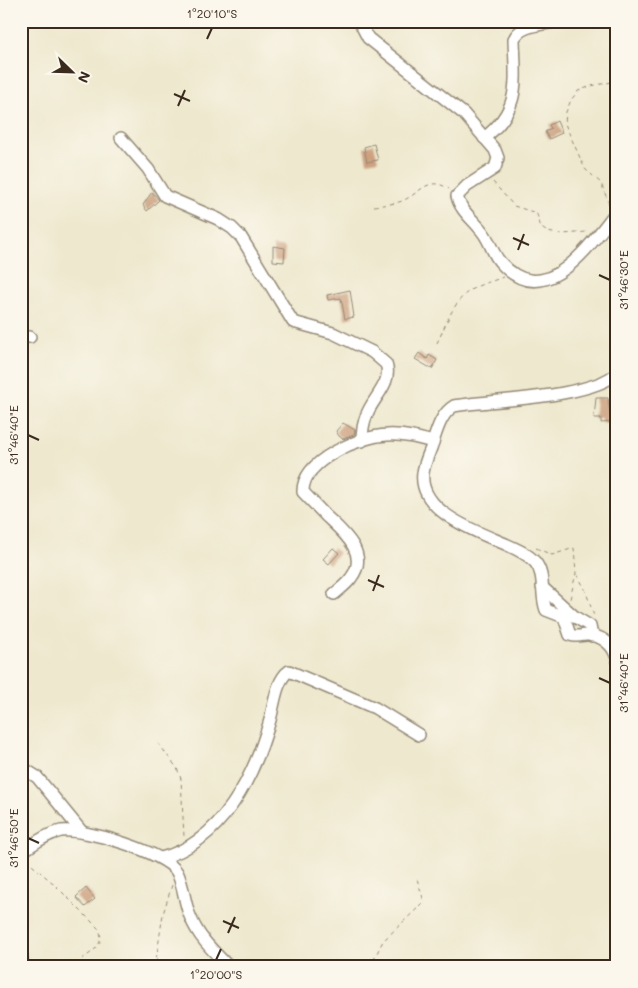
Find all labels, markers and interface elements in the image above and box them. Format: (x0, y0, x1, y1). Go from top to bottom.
text: 1°20'10"S (187, 5, 237, 21)
north arrow (48, 48, 98, 98)
text: N (74, 69, 95, 86)
text: 31°46'30"E (615, 250, 631, 310)
text: 31°46'40"E (5, 405, 21, 465)
text: 31°46'40"E (615, 653, 631, 713)
text: 31°46'50"E (5, 808, 21, 868)
text: 1°20'00"S (190, 966, 243, 982)

